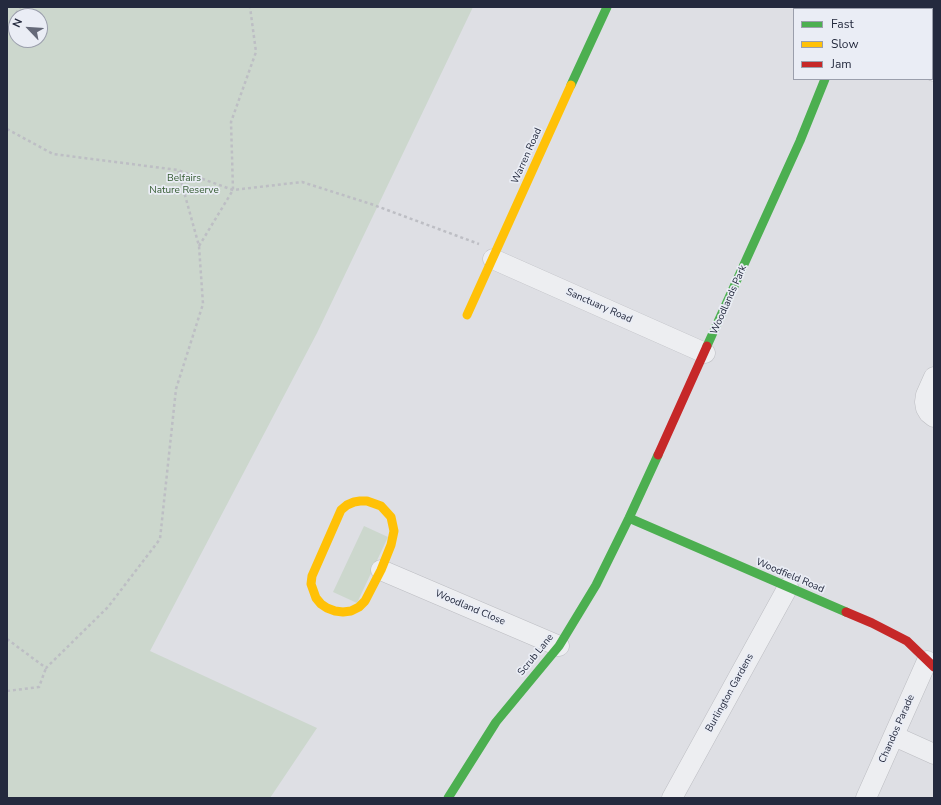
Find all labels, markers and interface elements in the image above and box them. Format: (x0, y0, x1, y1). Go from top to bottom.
north arrow (8, 8, 48, 48)
legend (793, 8, 933, 80)
text: N (9, 16, 26, 30)
text: Fast (831, 16, 854, 32)
text: Slow (831, 36, 859, 52)
text: Jam (831, 56, 852, 72)
street label: Warren Road (509, 126, 545, 186)
park label: Belfairs Nature Reserve (149, 173, 219, 196)
street label: Woodlands Park (708, 264, 750, 336)
street label: Sanctuary Road (564, 286, 634, 326)
street label: Woodfield Road (754, 556, 826, 596)
street label: Woodland Close (433, 588, 507, 628)
street label: Scrub Lane (516, 632, 556, 678)
street label: Burlington Gardens (703, 652, 757, 734)
street label: Chandos Parade (877, 693, 917, 765)

